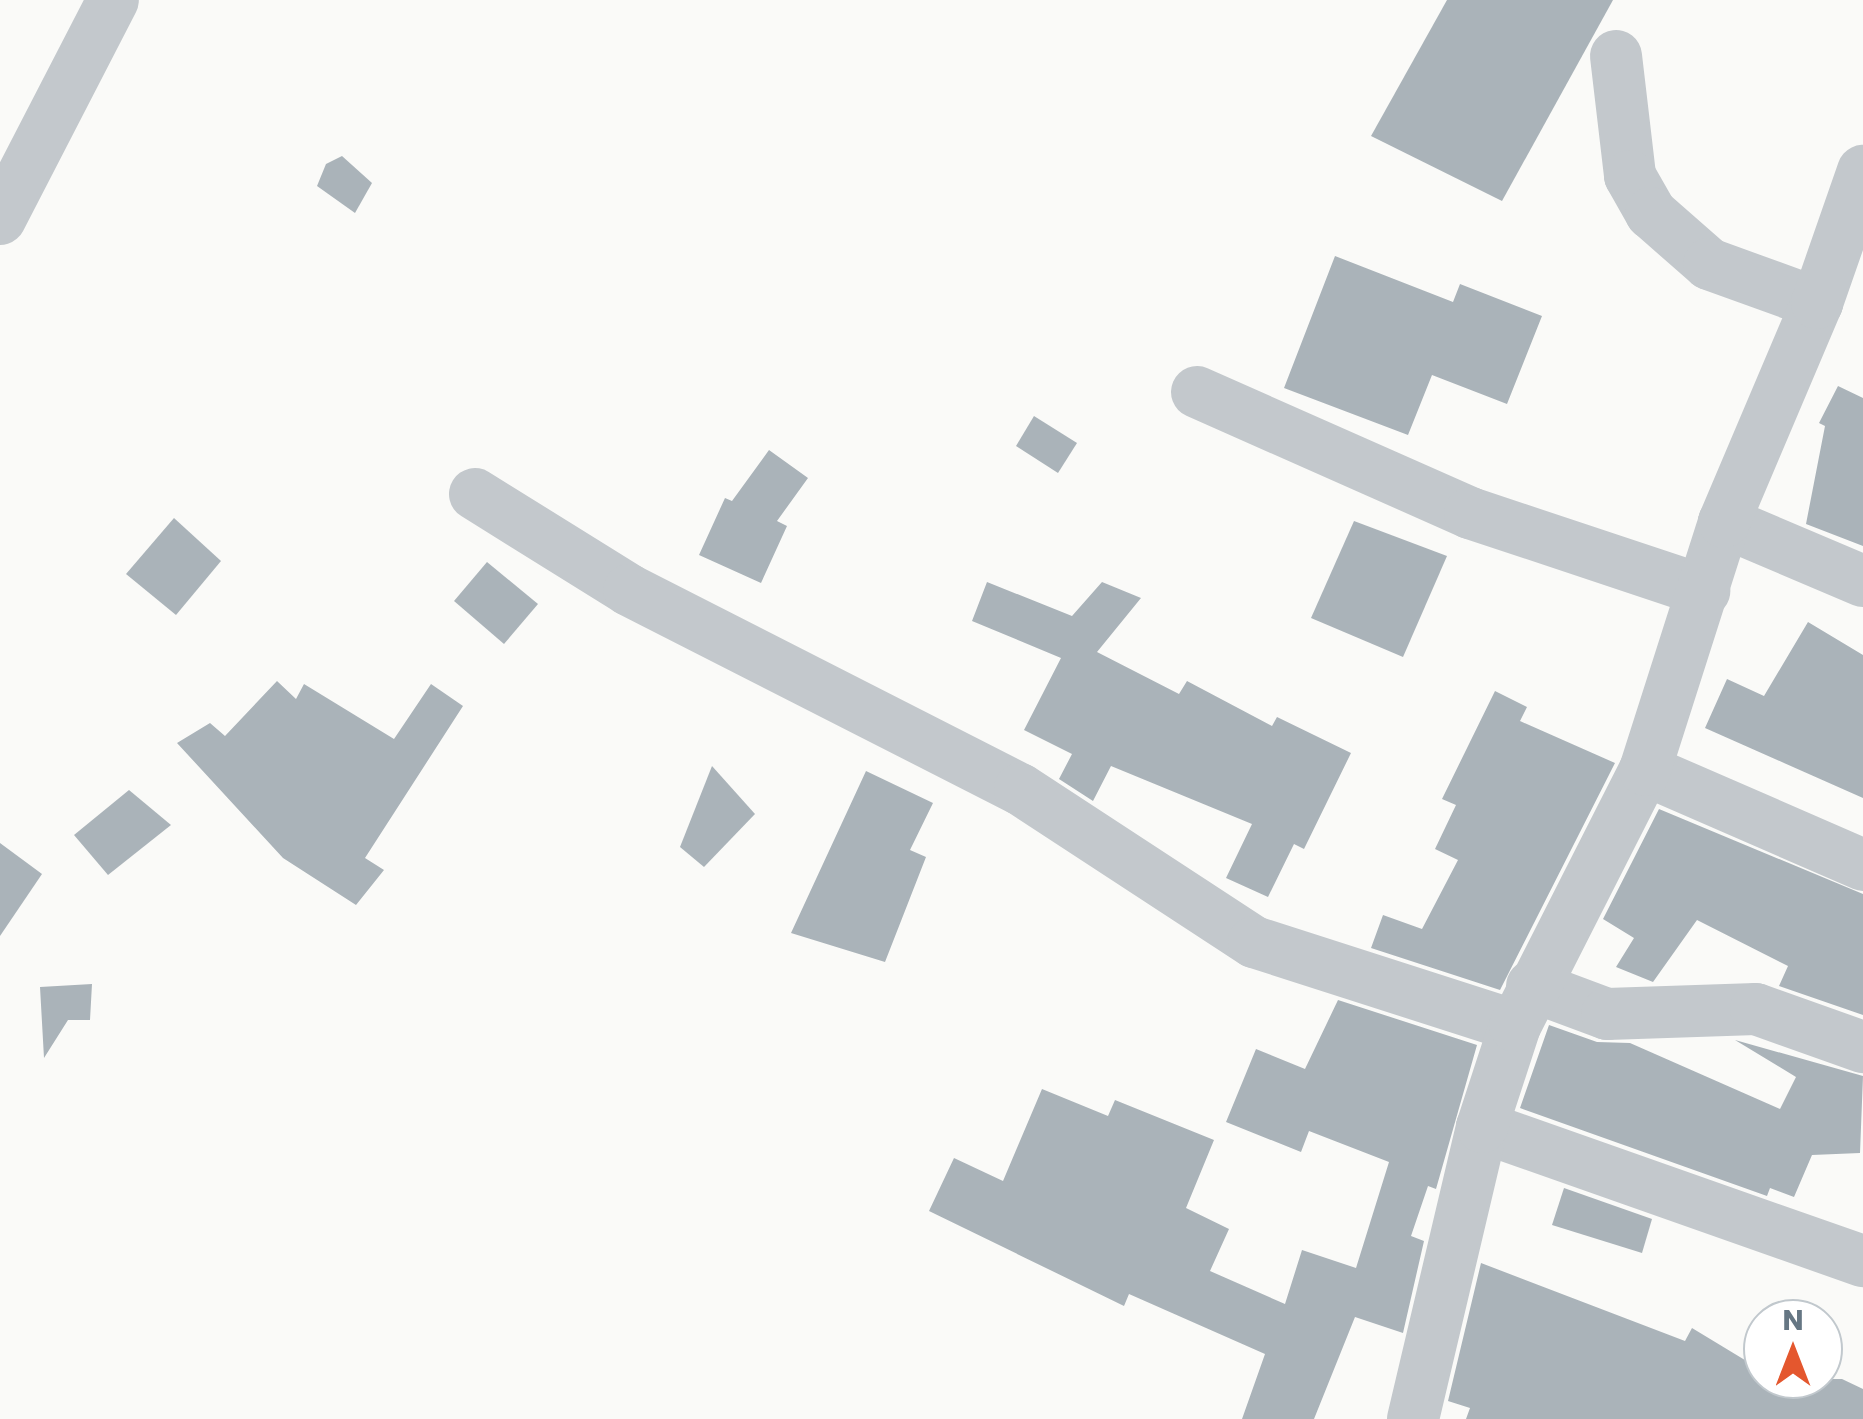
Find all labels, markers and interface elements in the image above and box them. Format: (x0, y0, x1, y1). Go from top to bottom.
north arrow (1743, 1299, 1843, 1399)
text: N (1782, 1301, 1804, 1340)

